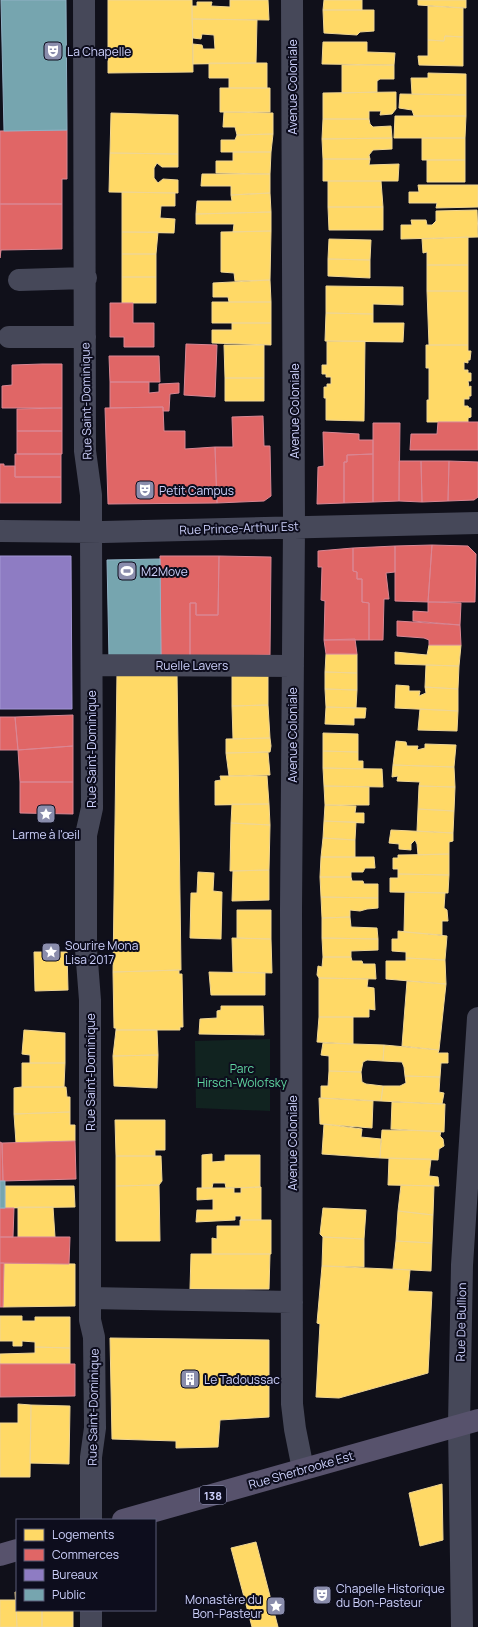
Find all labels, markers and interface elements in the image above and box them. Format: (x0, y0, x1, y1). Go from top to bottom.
street label: Avenue Coloniale (284, 39, 301, 135)
theatre icon: La Chapelle (42, 40, 64, 62)
place label: La Chapelle (67, 43, 131, 60)
street label: Rue Saint-Dominique (76, 342, 96, 460)
street label: Avenue Coloniale (286, 363, 303, 459)
theatre icon: Petit Campus (134, 479, 156, 501)
place label: Petit Campus (159, 482, 234, 499)
street label: Rue Prince-Arthur Est (179, 517, 299, 539)
sports icon: M2Move (116, 560, 138, 582)
place label: M2Move (141, 563, 188, 580)
street label: Ruelle Lavers (156, 657, 228, 674)
street label: Avenue Coloniale (284, 687, 301, 783)
street label: Rue Saint-Dominique (83, 690, 100, 808)
place icon: Larme à l'œil (35, 803, 57, 825)
place label: Larme à l'œil (12, 826, 80, 843)
place label: Sourire Mona Lisa 2017 (65, 937, 138, 968)
place icon: Sourire Mona Lisa 2017 (40, 941, 62, 963)
street label: Rue Saint-Dominique (82, 1013, 99, 1131)
park label: Parc Hirsch-Wolofsky (197, 1060, 288, 1091)
street label: Avenue Coloniale (284, 1095, 301, 1191)
street label: Rue De Bullion (452, 1283, 470, 1361)
street label: Rue Saint-Dominique (83, 1348, 103, 1466)
building icon: Le Tadoussac (179, 1368, 201, 1390)
place label: Le Tadoussac (204, 1371, 280, 1388)
street label: Rue Sherbrooke Est (246, 1447, 356, 1493)
road number: 138 (200, 1486, 226, 1504)
legend (16, 1519, 156, 1611)
text: Logements (52, 1526, 114, 1543)
text: Commerces (52, 1546, 119, 1563)
text: Bureaux (52, 1566, 98, 1583)
place label: Chapelle Historique du Bon-Pasteur (336, 1580, 445, 1611)
theatre icon: Chapelle Historique du Bon-Pasteur (311, 1584, 333, 1606)
text: Public (52, 1586, 86, 1603)
place label: Monastère du Bon-Pasteur (185, 1591, 263, 1622)
place icon: Monastère du Bon-Pasteur (265, 1595, 287, 1617)

